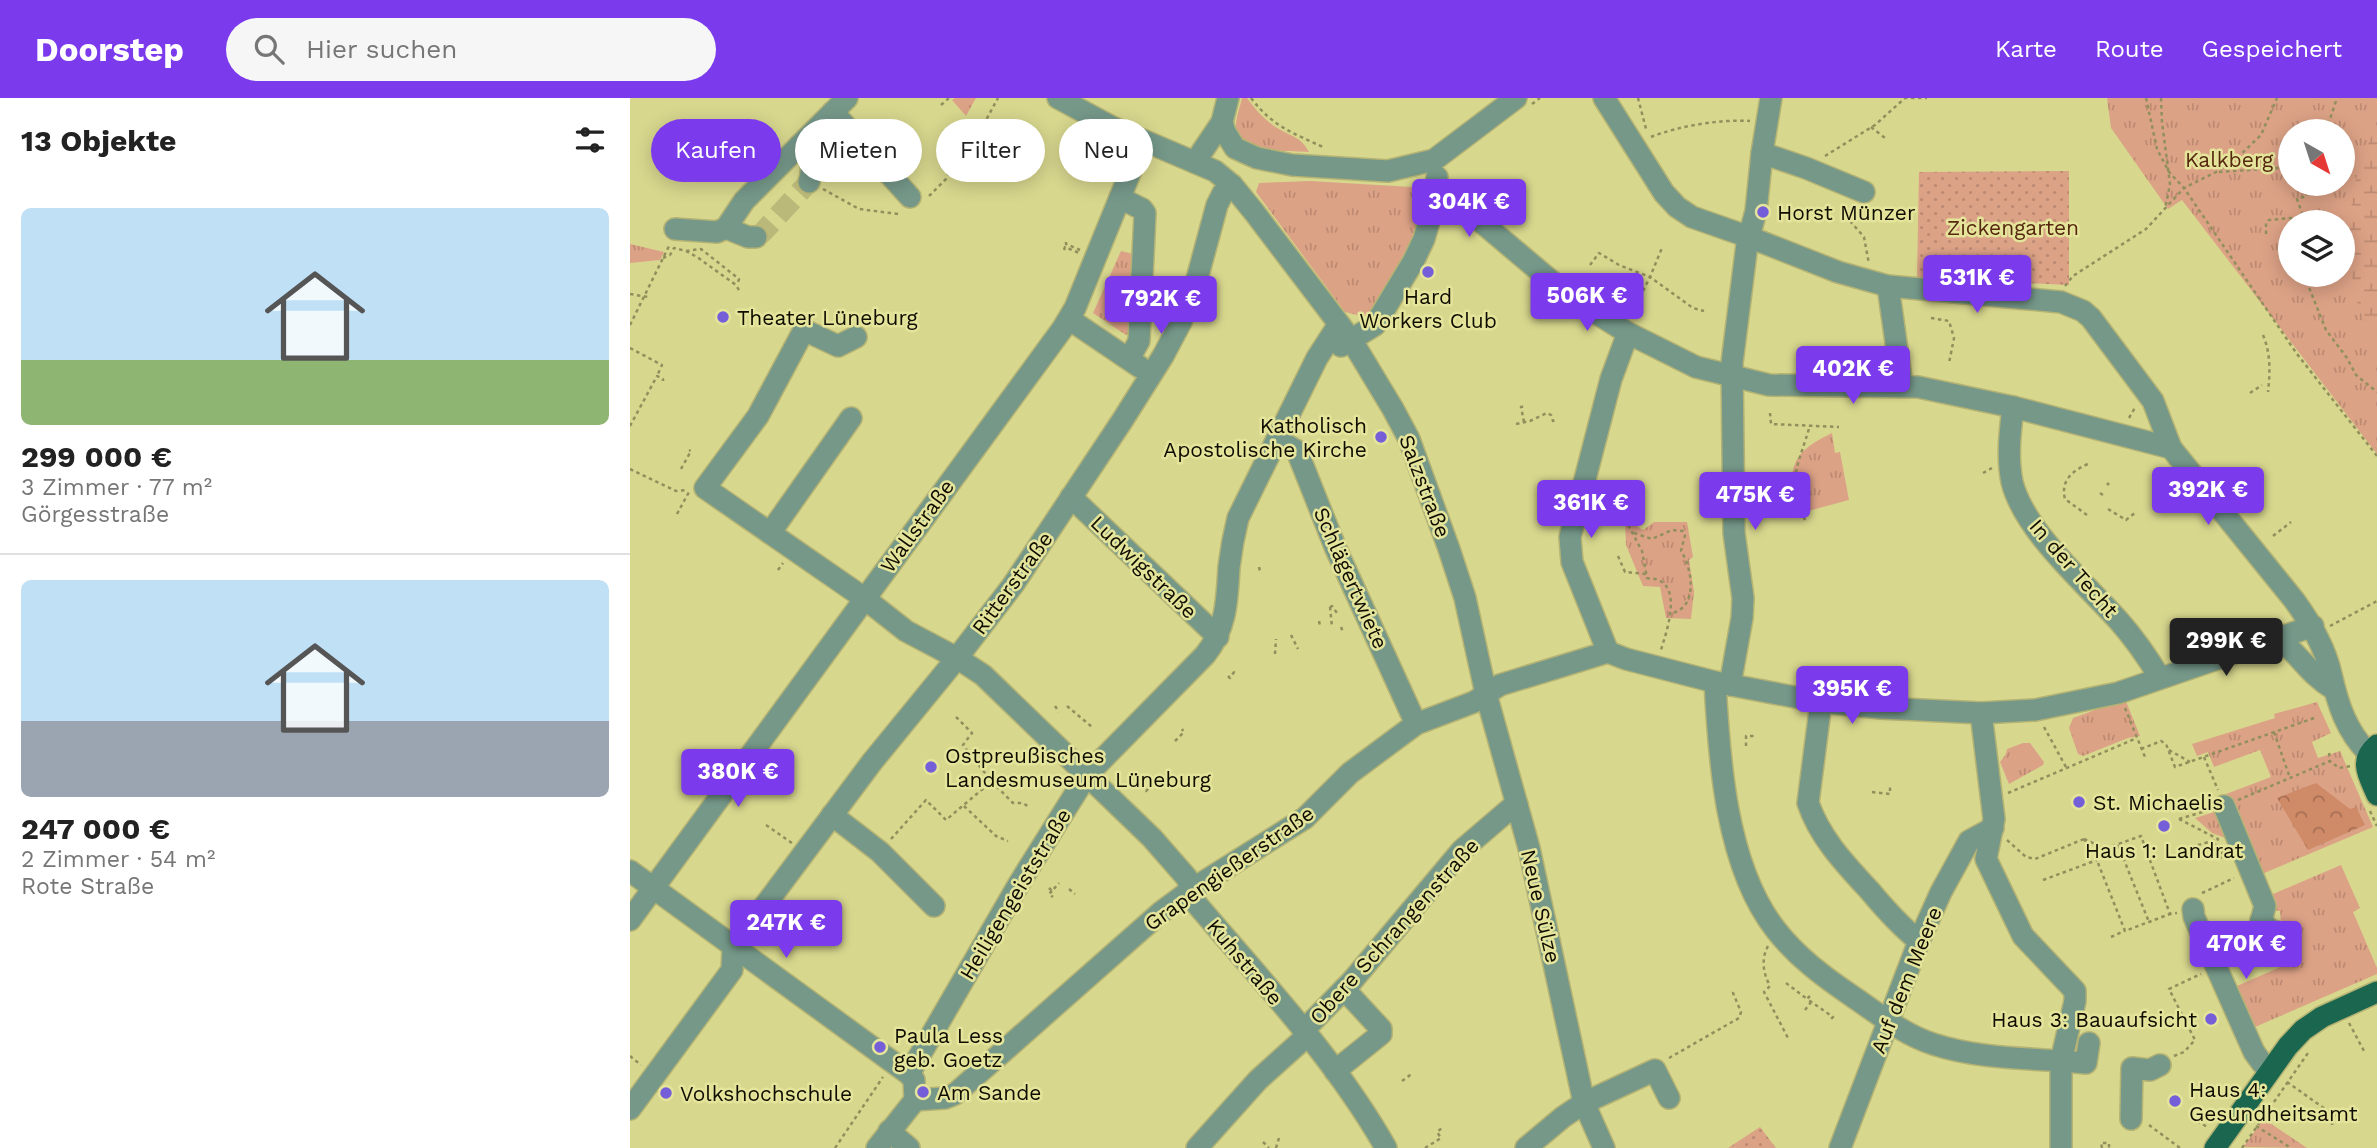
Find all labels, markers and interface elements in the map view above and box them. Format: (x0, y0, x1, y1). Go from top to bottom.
search box (226, 18, 716, 81)
text: Doorstep (35, 30, 184, 69)
icon: search (250, 30, 288, 68)
text: Hier suchen (306, 34, 457, 64)
text: Karte (1995, 35, 2057, 63)
text: Route (2095, 35, 2164, 63)
text: Gespeichert (2202, 35, 2342, 63)
chip: Kaufen (651, 119, 781, 182)
chip: Mieten (795, 119, 922, 182)
chip: Filter (936, 119, 1045, 182)
chip: Neu (1059, 119, 1153, 182)
north arrow (2278, 119, 2356, 196)
map controls (2278, 119, 2355, 287)
icon: filters (571, 121, 609, 159)
text: 13 Objekte (21, 123, 176, 158)
park label: Kalkberg (2185, 147, 2274, 172)
pin: 304K € (1412, 180, 1526, 239)
text: 304K € (1428, 188, 1510, 215)
place label: Horst Münzer (1777, 200, 1916, 225)
marker: Horst Münzer (1755, 204, 1771, 220)
button: layers (2278, 210, 2355, 287)
park label: Zickengarten (1947, 215, 2079, 240)
icon: home (252, 253, 378, 379)
pin: 531K € (1920, 256, 2034, 315)
marker: Hard Workers Club (1420, 264, 1436, 280)
text: 531K € (1939, 264, 2015, 291)
pin: 506K € (1530, 274, 1644, 333)
pin: 792K € (1104, 276, 1218, 336)
text: 506K € (1547, 282, 1627, 309)
place label: Hard Workers Club (1359, 284, 1497, 333)
text: 792K € (1121, 285, 1201, 312)
place label: Theater Lüneburg (737, 305, 919, 330)
marker: Theater Lüneburg (715, 309, 731, 325)
pin: 402K € (1796, 346, 1910, 406)
text: 402K € (1812, 355, 1894, 382)
place label: Katholisch Apostolische Kirche (1163, 413, 1367, 462)
marker: Katholisch Apostolische Kirche (1373, 429, 1389, 445)
street label: Salzstraße (1394, 431, 1456, 541)
text: 299 000 € (21, 439, 172, 474)
pin: 392K € (2151, 468, 2265, 527)
pin: 475K € (1698, 472, 1812, 532)
text: 3 Zimmer · 77 m² (21, 474, 212, 501)
street label: Wallstraße (875, 474, 959, 578)
text: 392K € (2168, 476, 2248, 503)
pin: 361K € (1534, 480, 1648, 540)
text: 475K € (1715, 481, 1795, 508)
text: 361K € (1553, 489, 1629, 516)
text: Görgesstraße (21, 501, 169, 528)
street label: Schlägertwiete (1309, 503, 1393, 653)
street label: Ludwigstraße (1086, 510, 1202, 624)
street label: In der Techt (2025, 514, 2124, 622)
street label: Ritterstraße (966, 527, 1058, 639)
pin: 299K € (2169, 618, 2283, 678)
icon: home (252, 625, 378, 751)
text: 299K € (2186, 627, 2266, 654)
pin: 395K € (1795, 666, 1909, 726)
text: 395K € (1812, 675, 1892, 702)
place label: Ostpreußisches Landesmuseum Lüneburg (945, 743, 1212, 792)
pin: 380K € (681, 750, 795, 809)
text: 380K € (697, 758, 779, 785)
marker: Ostpreußisches Landesmuseum Lüneburg (923, 759, 939, 775)
place label: St. Michaelis (2093, 790, 2223, 815)
marker: St. Michaelis (2071, 794, 2087, 810)
street label: Grapengießerstraße (1140, 800, 1318, 936)
street label: Heiligengeiststraße (954, 804, 1076, 984)
text: 247 000 € (21, 811, 170, 846)
marker: Haus 1: Landrat (2156, 818, 2172, 834)
street label: Obere Schrangenstraße (1304, 833, 1484, 1029)
place label: Haus 1: Landrat (2085, 838, 2244, 863)
text: 2 Zimmer · 54 m² (21, 846, 215, 873)
street label: Neue Sülze (1516, 847, 1566, 965)
text: Rote Straße (21, 873, 154, 900)
pin: 247K € (729, 900, 843, 960)
street label: Auf dem Meere (1865, 903, 1947, 1057)
text: 247K € (746, 909, 826, 936)
street label: Kuhstraße (1202, 914, 1288, 1010)
pin: 470K € (2189, 922, 2303, 981)
text: 470K € (2206, 930, 2286, 957)
place label: Haus 3: Bauaufsicht (1991, 1007, 2197, 1032)
marker: Haus 3: Bauaufsicht (2203, 1011, 2219, 1027)
place label: Paula Less geb. Goetz (894, 1023, 1003, 1072)
marker: Paula Less geb. Goetz (872, 1039, 888, 1055)
place label: Haus 4: Gesundheitsamt (2189, 1077, 2358, 1126)
place label: Am Sande (937, 1080, 1041, 1105)
place label: Volkshochschule (680, 1081, 852, 1106)
marker: Am Sande (915, 1084, 931, 1100)
marker: Volkshochschule (658, 1085, 674, 1101)
marker: Haus 4: Gesundheitsamt (2167, 1093, 2183, 1109)

